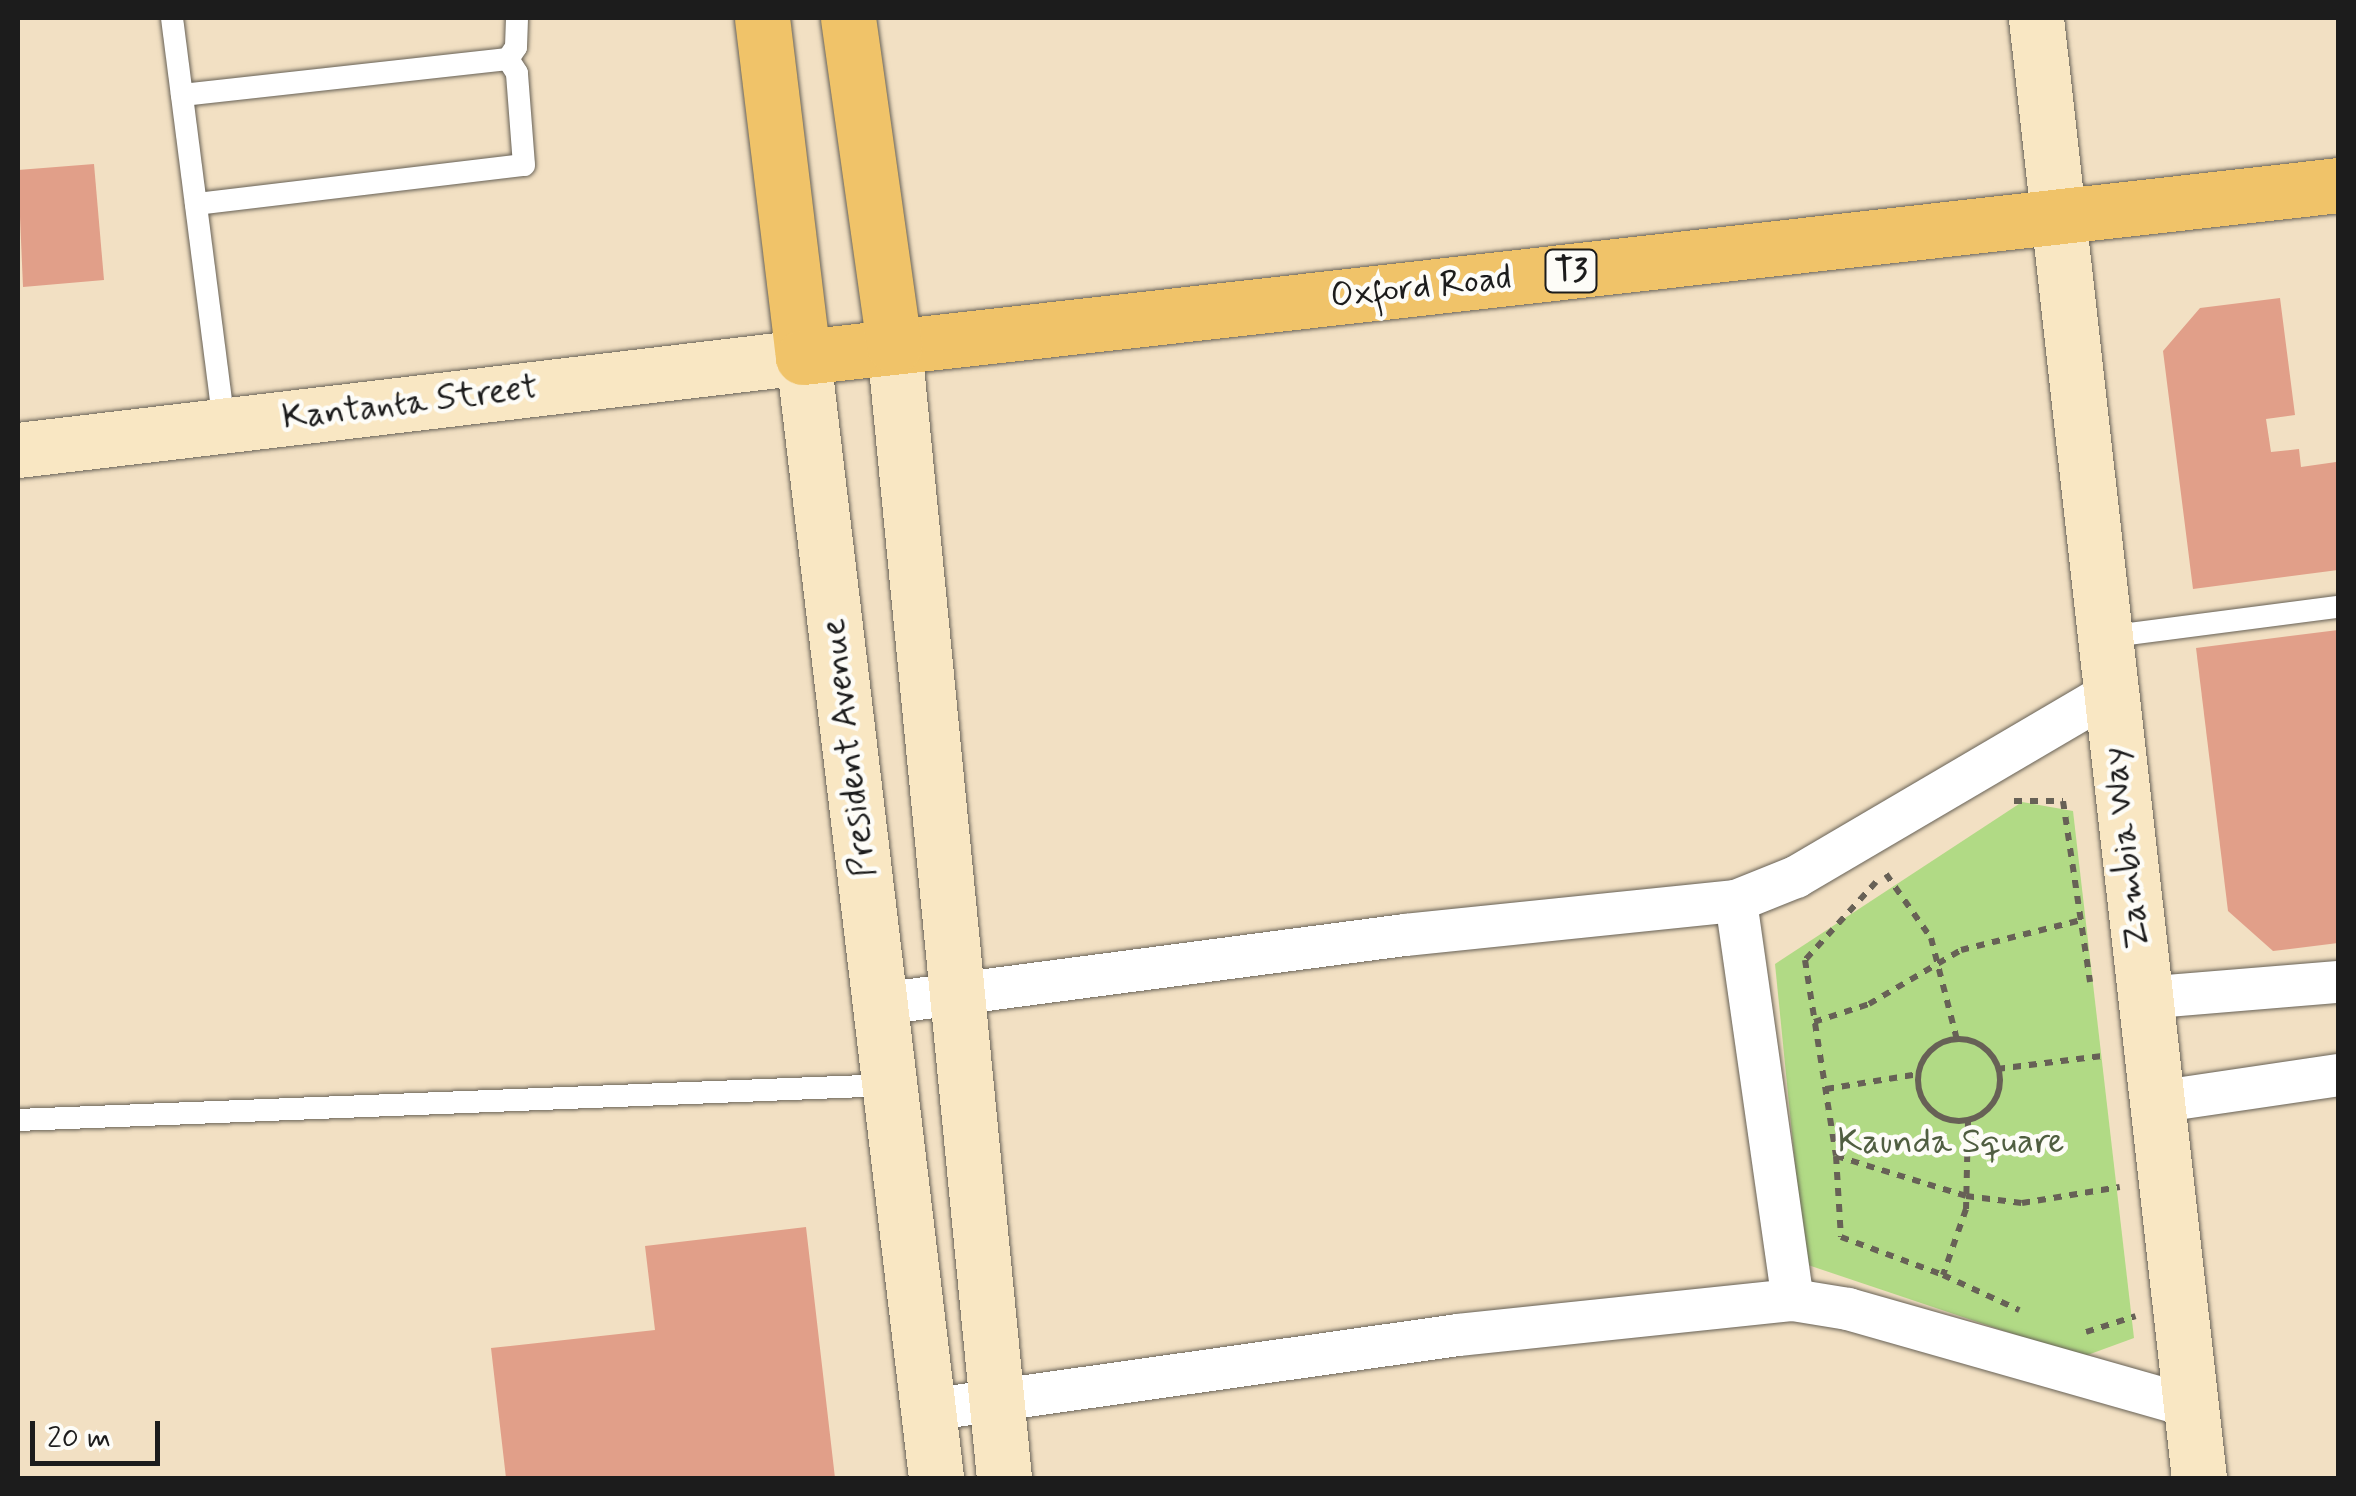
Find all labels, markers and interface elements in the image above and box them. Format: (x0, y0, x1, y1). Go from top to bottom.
road number: T3 (1544, 244, 1598, 298)
street label: Oxford Road (1329, 257, 1513, 317)
street label: Kantanta Street (281, 367, 539, 439)
street label: President Avenue (812, 616, 886, 880)
street label: Zambia Way (2093, 745, 2159, 951)
park label: Kaunda Square (1838, 1121, 2064, 1163)
scale bar (35, 1401, 165, 1463)
text: 20 m (47, 1419, 111, 1458)

